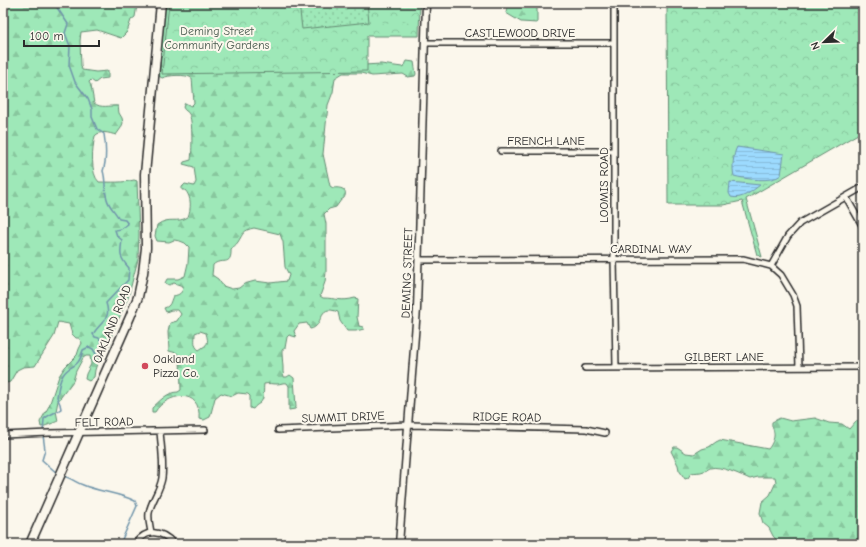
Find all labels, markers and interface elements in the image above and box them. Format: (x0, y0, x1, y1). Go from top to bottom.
scale bar (24, 22, 99, 48)
north arrow (804, 22, 844, 62)
park label: Deming Street Community Gardens (164, 24, 270, 52)
street label: CASTLEWOOD DRIVE (465, 26, 575, 40)
text: 100 m (30, 29, 63, 43)
text: N (808, 40, 823, 52)
street label: FRENCH LANE (507, 134, 585, 148)
street label: LOOMIS ROAD (597, 147, 611, 223)
street label: DEMING STREET (398, 227, 416, 319)
street label: CARDINAL WAY (610, 242, 693, 256)
street label: OAKLAND ROAD (90, 283, 134, 365)
street label: GILBERT LANE (684, 350, 764, 364)
place label: Oakland Pizza Co. (153, 352, 198, 380)
marker: Oakland Pizza Co. (140, 361, 150, 371)
street label: SUMMIT DRIVE (301, 409, 385, 425)
street label: RIDGE ROAD (473, 409, 541, 425)
street label: FELT ROAD (75, 414, 133, 430)

